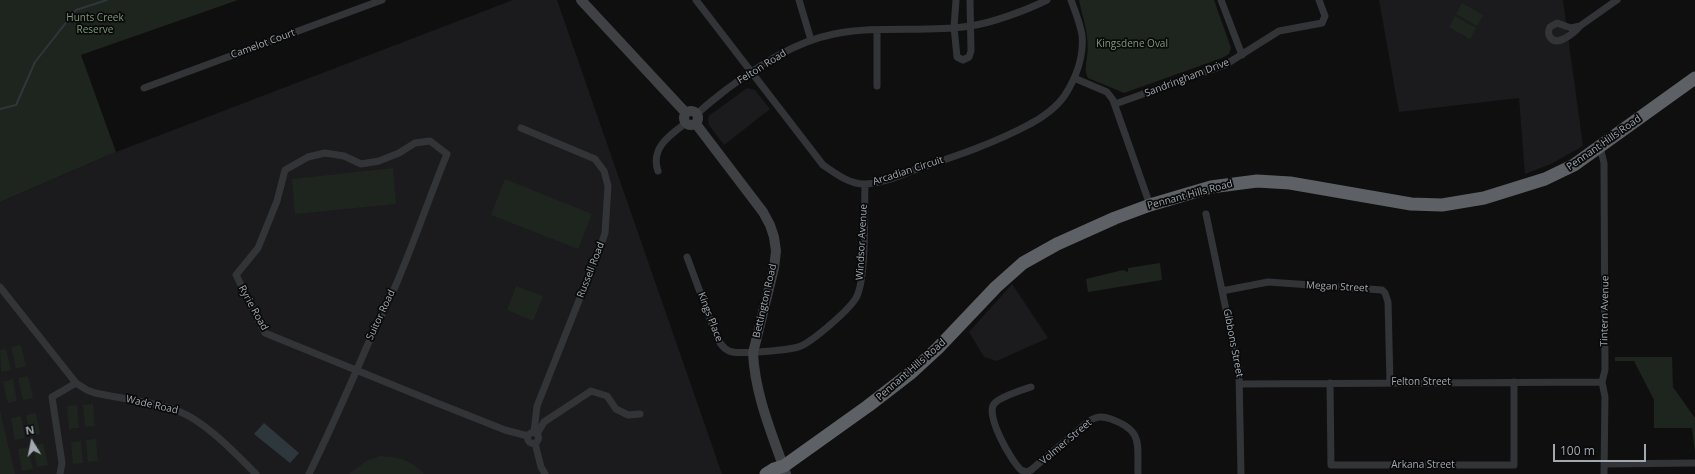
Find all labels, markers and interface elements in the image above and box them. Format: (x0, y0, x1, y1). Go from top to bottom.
park label: Hunts Creek Reserve (66, 12, 124, 36)
street label: Camelot Court (229, 27, 297, 61)
park label: Kingsdene Oval (1096, 38, 1168, 50)
street label: Felton Road (735, 47, 789, 87)
street label: Sandringham Drive (1143, 56, 1231, 100)
street label: Pennant Hills Road (1565, 113, 1643, 173)
street label: Arcadian Circuit (871, 154, 945, 188)
street label: Pennant Hills Road (1146, 178, 1234, 212)
street label: Windsor Avenue (854, 204, 870, 280)
street label: Russell Road (575, 240, 607, 300)
street label: Bettington Road (751, 263, 779, 339)
street label: Tintern Avenue (1598, 275, 1612, 347)
street label: Megan Street (1306, 279, 1368, 295)
street label: Ryrie Road (236, 283, 270, 333)
street label: Suitor Road (364, 288, 398, 342)
street label: Kings Place (695, 291, 725, 343)
street label: Gibbons Street (1220, 308, 1246, 378)
street label: Pennant Hills Road (874, 337, 948, 403)
street label: Felton Street (1391, 376, 1451, 388)
street label: Wade Road (125, 393, 179, 417)
street label: Volmer Street (1038, 417, 1094, 467)
north arrow (12, 422, 52, 462)
text: N (24, 422, 36, 438)
scale bar (1555, 436, 1648, 462)
text: 100 m (1560, 442, 1595, 459)
street label: Arkana Street (1391, 459, 1455, 471)

